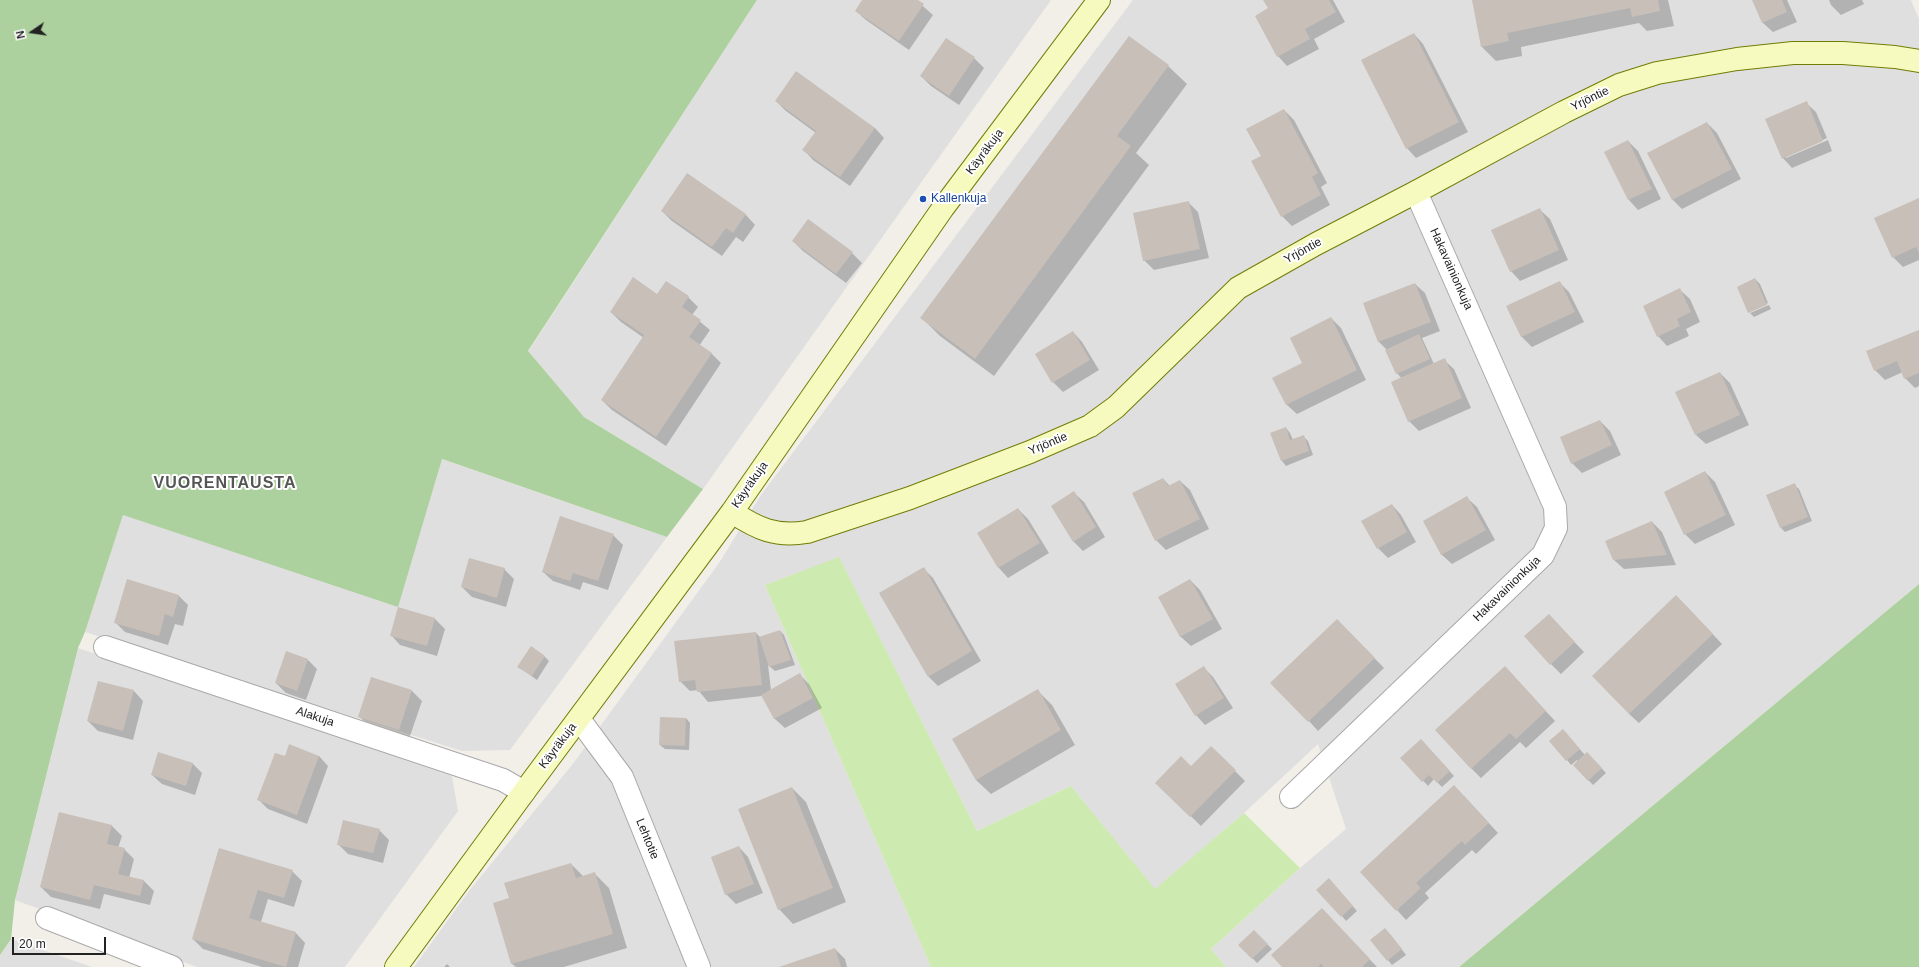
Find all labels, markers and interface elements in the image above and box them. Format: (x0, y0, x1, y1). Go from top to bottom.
north arrow (12, 12, 52, 52)
text: N (14, 29, 27, 40)
street label: Yrjöntie (1569, 84, 1611, 114)
street label: Käyräkuja (963, 126, 1007, 178)
place label: Kallenkuja (931, 192, 986, 206)
marker: Kallenkuja (918, 194, 928, 204)
street label: Hakavainionkuja (1427, 226, 1475, 312)
street label: Yrjöntie (1282, 235, 1324, 267)
street label: Yrjöntie (1026, 429, 1070, 459)
street label: Käyräkuja (729, 459, 771, 511)
district label: VUORENTAUSTA (154, 474, 296, 494)
street label: Hakavainionkuja (1470, 553, 1544, 625)
street label: Alakuja (294, 704, 336, 730)
street label: Käyräkuja (536, 720, 580, 772)
street label: Lehtotie (632, 817, 662, 861)
scale bar (14, 929, 108, 955)
text: 20 m (19, 937, 46, 951)

